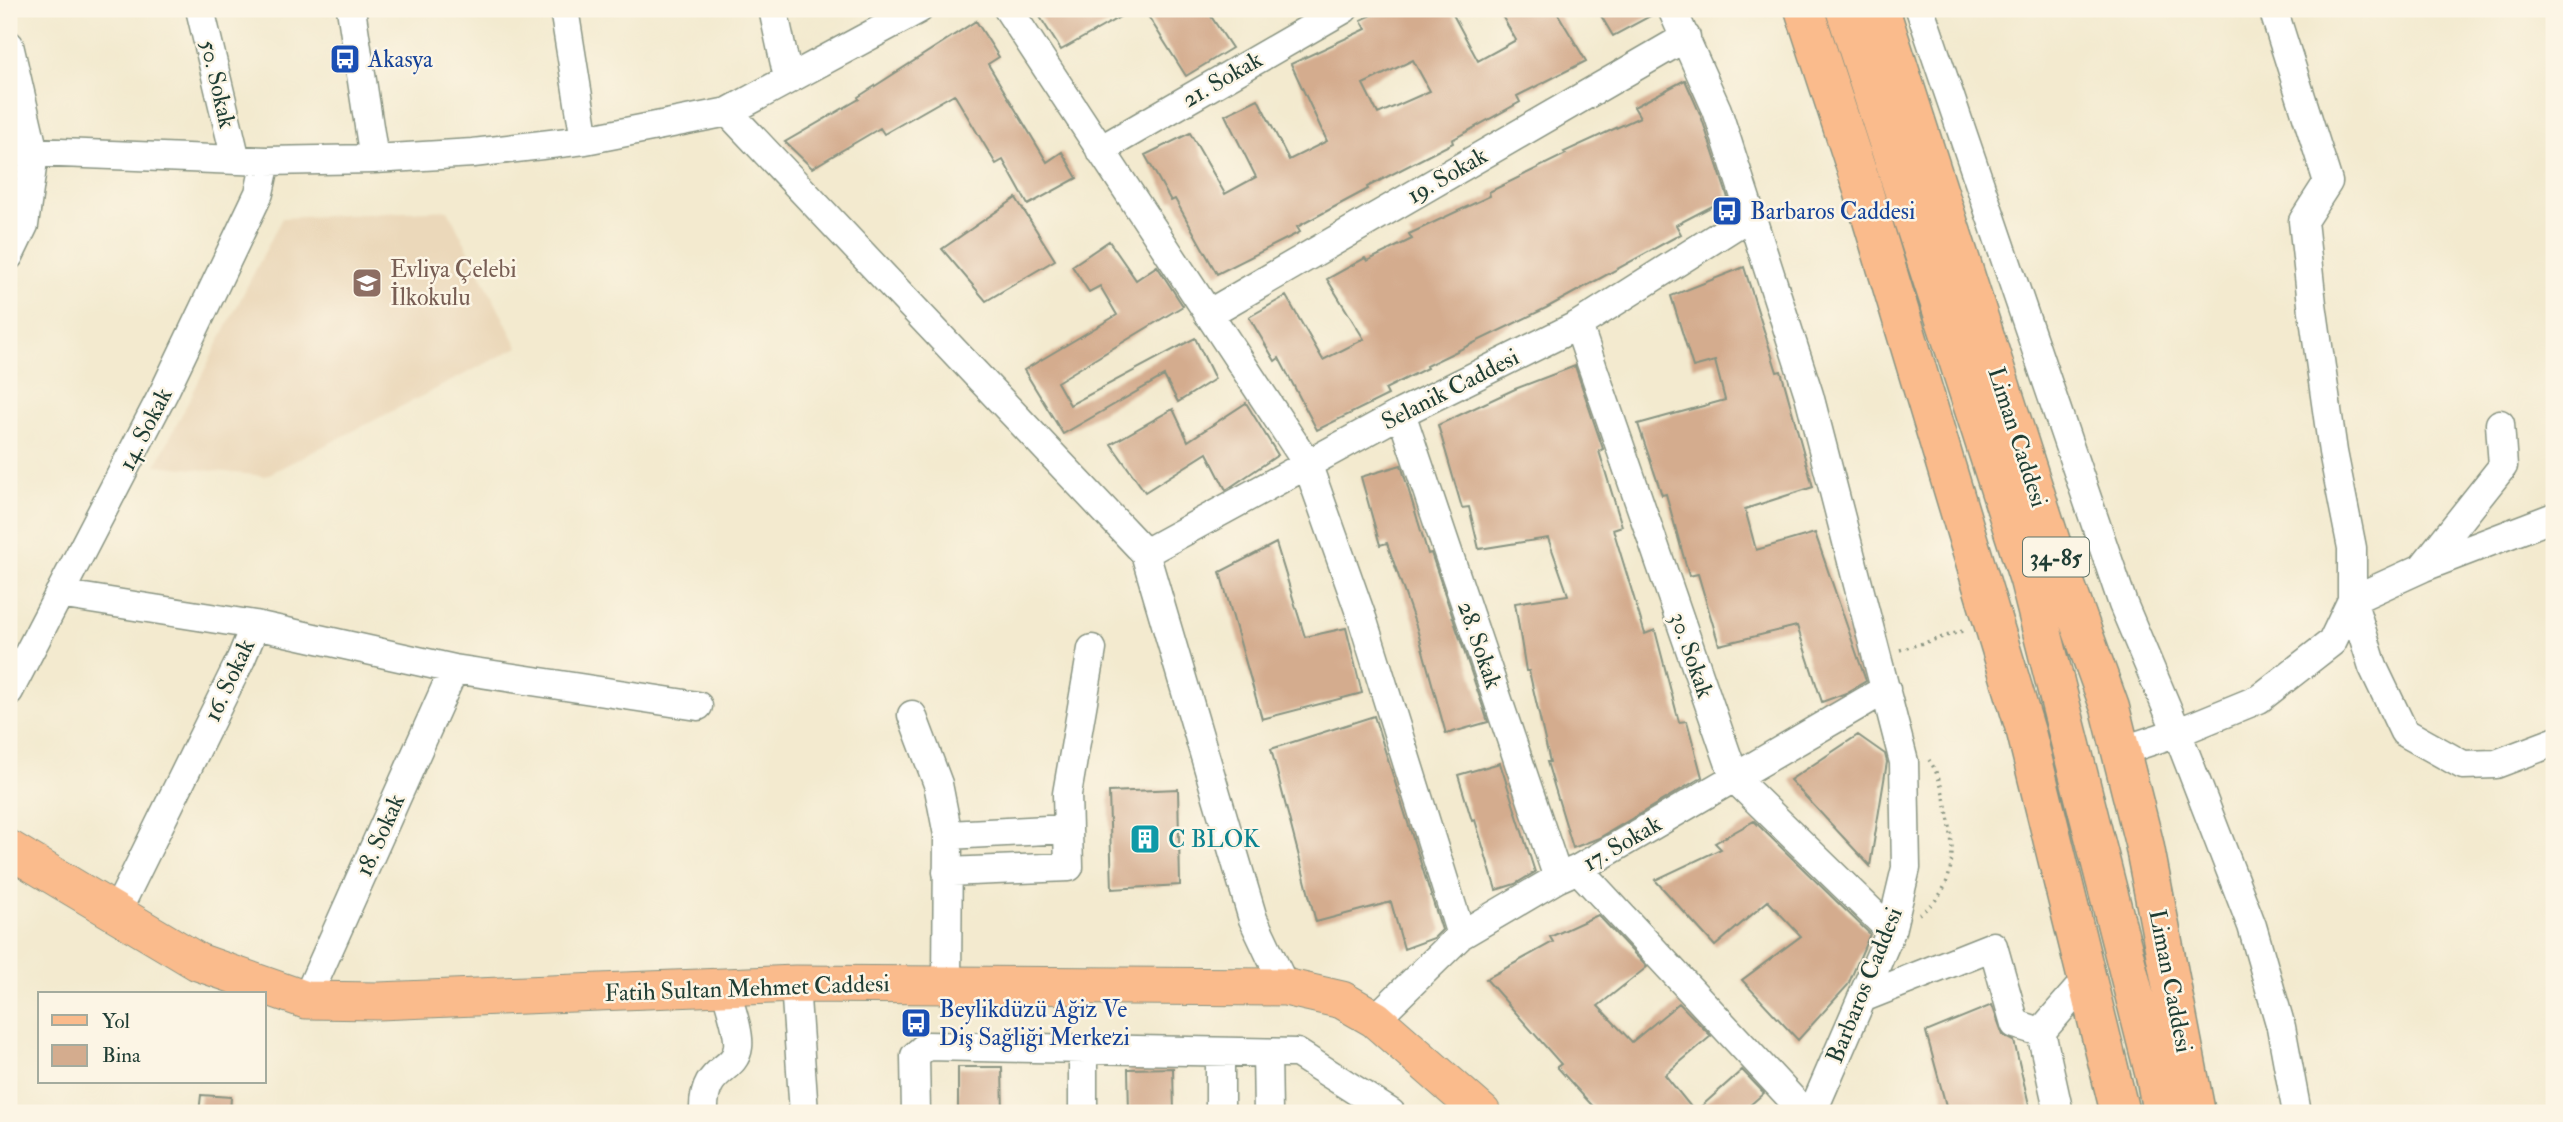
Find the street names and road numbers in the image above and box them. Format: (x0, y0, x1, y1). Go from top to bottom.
street label: 50. Sokak (192, 37, 243, 132)
street label: 21. Sokak (1176, 44, 1268, 115)
street label: 19. Sokak (1401, 140, 1494, 211)
street label: Selanik Caddesi (1376, 342, 1524, 437)
street label: Liman Caddesi (1980, 363, 2055, 511)
street label: 14. Sokak (111, 382, 180, 476)
road number: 34-85 (2023, 538, 2089, 576)
street label: 28. Sokak (1450, 597, 1509, 694)
street label: 30. Sokak (1662, 608, 1721, 703)
street label: 16. Sokak (197, 633, 262, 727)
street label: 18. Sokak (349, 789, 413, 881)
street label: 17. Sokak (1577, 808, 1668, 878)
street label: Barbaros Caddesi (1819, 903, 1910, 1068)
street label: Liman Caddesi (2141, 907, 2200, 1055)
street label: Fatih Sultan Mehmet Caddesi (604, 968, 890, 1009)

